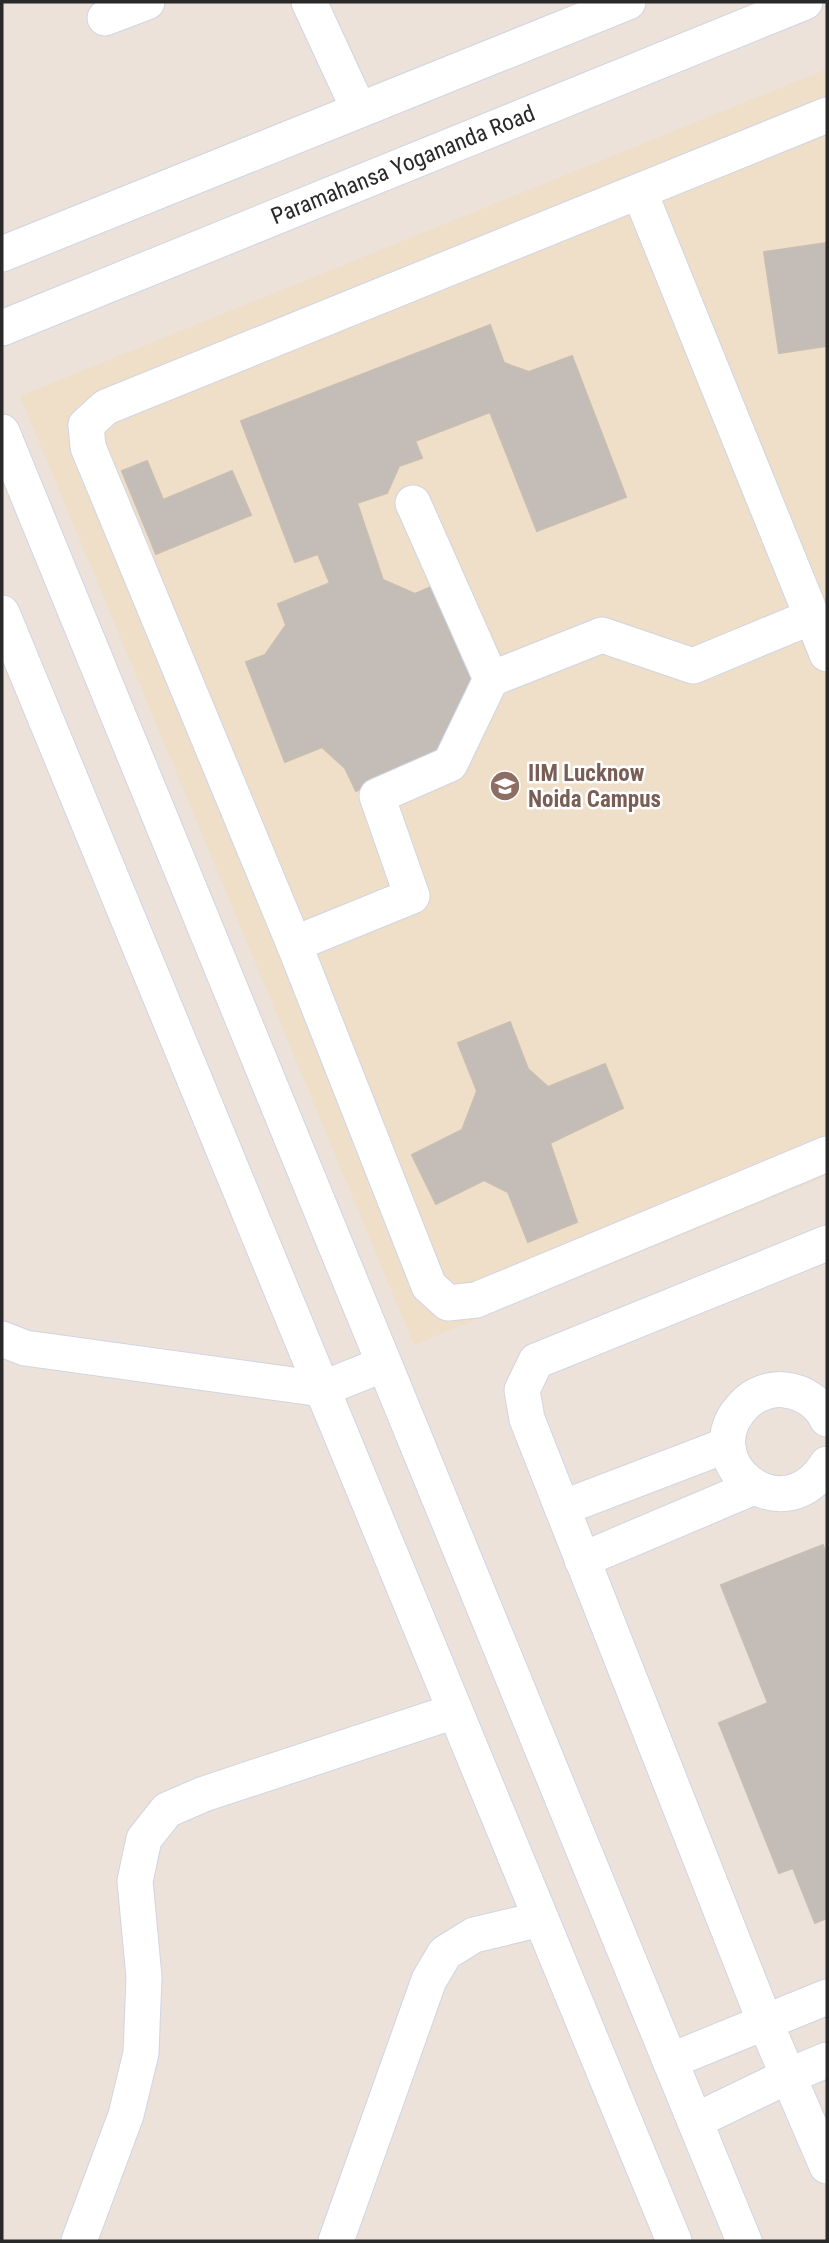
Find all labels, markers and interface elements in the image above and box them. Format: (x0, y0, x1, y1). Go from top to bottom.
street label: Paramahansa Yogananda Road (267, 100, 539, 230)
place label: IIM Lucknow Noida Campus (528, 760, 661, 813)
school or university icon: IIM Lucknow Noida Campus (488, 769, 522, 803)

